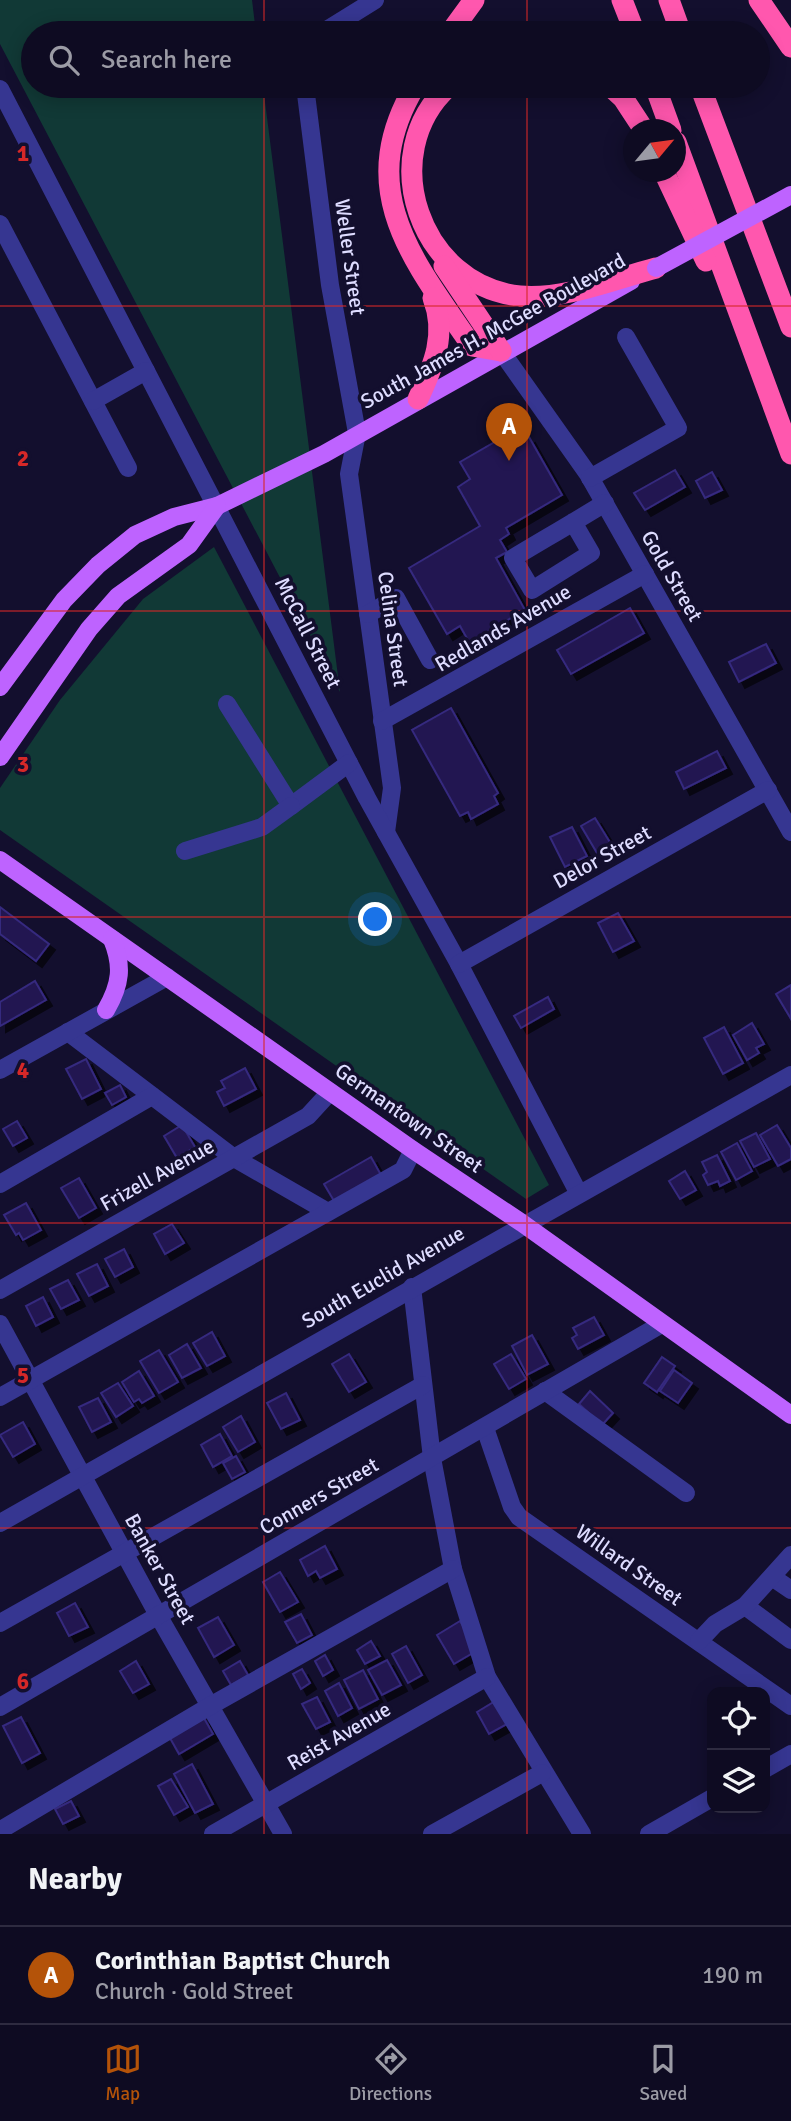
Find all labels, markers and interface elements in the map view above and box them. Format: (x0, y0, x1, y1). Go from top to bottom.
search box (21, 21, 770, 98)
icon: search (45, 41, 83, 79)
text: Search here (101, 44, 232, 76)
north arrow (623, 119, 686, 182)
text: 1 (17, 139, 29, 168)
street label: Weller Street (329, 197, 371, 317)
street label: South James H. McGee Boulevard (356, 247, 630, 415)
pin: A (486, 403, 532, 461)
text: 2 (17, 444, 29, 473)
street label: Gold Street (636, 526, 708, 626)
street label: Celina Street (372, 570, 414, 688)
street label: McCall Street (269, 573, 347, 693)
street label: Redlands Avenue (430, 579, 576, 677)
text: 3 (17, 750, 29, 779)
street label: Delor Street (548, 819, 656, 895)
your location (358, 902, 392, 936)
text: 4 (17, 1056, 29, 1085)
street label: Germantown Street (330, 1057, 488, 1179)
street label: Frizell Avenue (95, 1133, 219, 1217)
street label: South Euclid Avenue (297, 1220, 469, 1334)
text: 5 (17, 1361, 29, 1390)
street label: Conners Street (255, 1451, 383, 1541)
street label: Banker Street (119, 1509, 201, 1629)
street label: Willard Street (571, 1519, 687, 1611)
text: 6 (17, 1667, 29, 1696)
map controls (707, 1687, 770, 1813)
button: locate (707, 1687, 770, 1750)
street label: Reist Avenue (283, 1696, 395, 1776)
button: layers (707, 1750, 770, 1813)
text: Nearby (28, 1861, 122, 1898)
text: Corinthian Baptist Church (95, 1945, 390, 1977)
text: A (44, 1961, 58, 1990)
text: 190 m (702, 1961, 763, 1990)
text: Church · Gold Street (95, 1977, 293, 2006)
tab: Map (104, 2040, 142, 2106)
tab: Directions (349, 2040, 432, 2106)
tab: Saved (639, 2040, 687, 2106)

